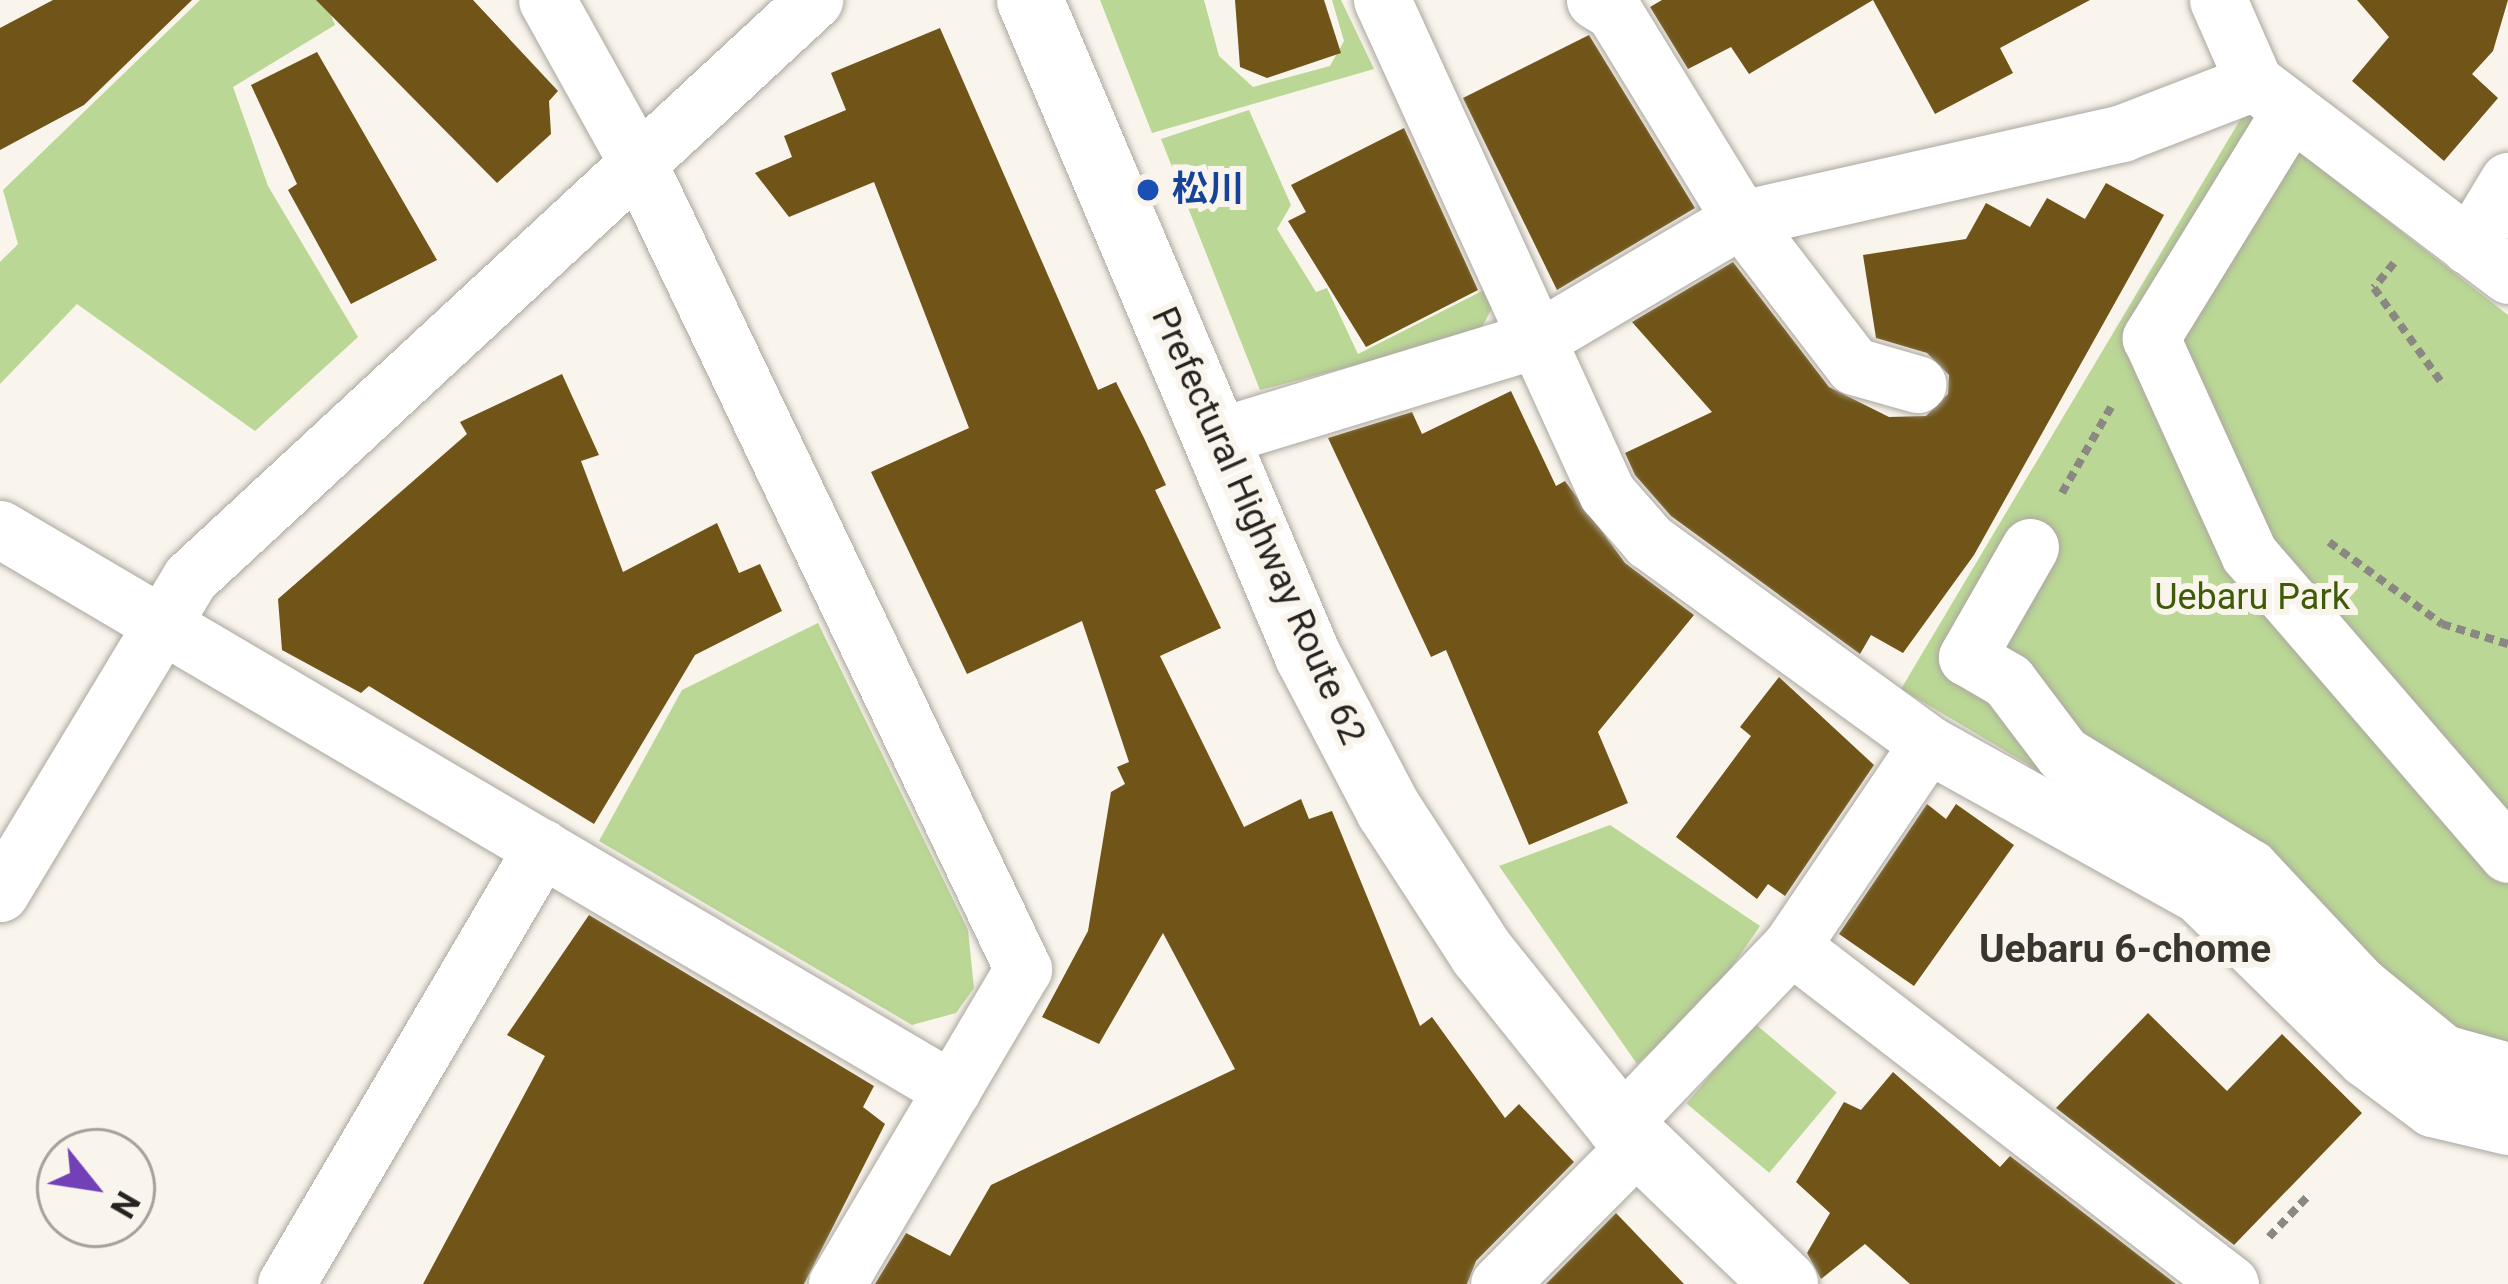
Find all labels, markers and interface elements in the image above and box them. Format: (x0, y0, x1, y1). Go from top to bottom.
place label: 松川 (1172, 168, 1244, 212)
marker: 松川 (1135, 177, 1161, 203)
street label: Prefectural Highway Route 62 (1142, 301, 1374, 751)
park label: Uebaru Park (2154, 576, 2350, 620)
district label: Uebaru 6-chome (1979, 926, 2271, 972)
north arrow (36, 1128, 156, 1248)
text: N (102, 1185, 148, 1225)

